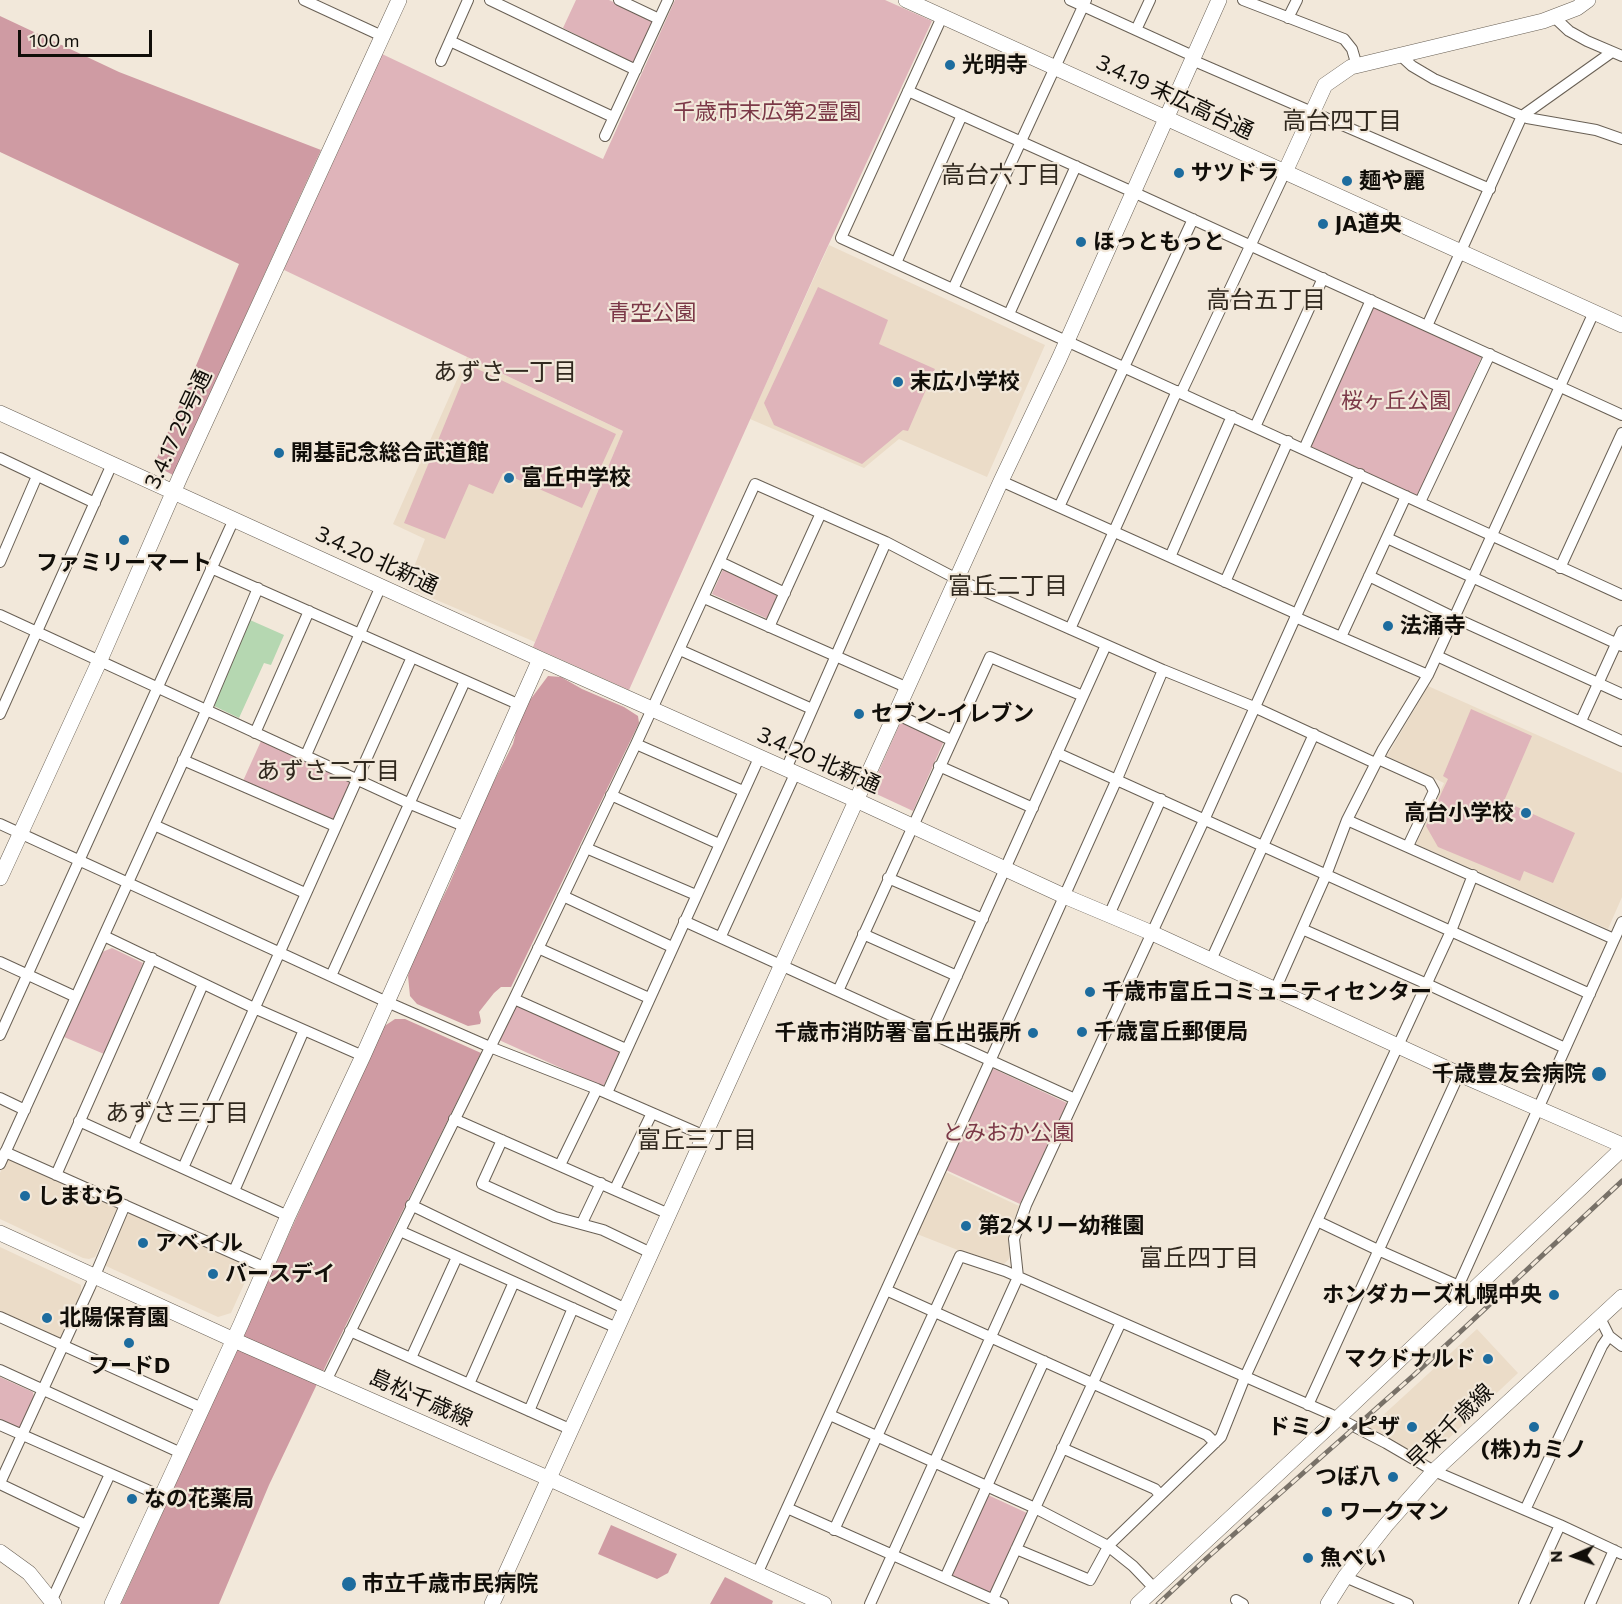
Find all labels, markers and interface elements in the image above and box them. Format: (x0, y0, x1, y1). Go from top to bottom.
scale bar (21, 18, 154, 56)
text: 100 m (29, 29, 79, 51)
street label: 3.4.19 末広高台通 (1092, 49, 1258, 145)
place label: 光明寺 (962, 52, 1028, 78)
marker: 光明寺 (943, 58, 957, 72)
park label: 千歳市末広第2霊園 (673, 99, 861, 125)
district label: 高台四丁目 (1282, 107, 1402, 135)
place label: サツドラ (1191, 160, 1279, 186)
district label: 高台六丁目 (941, 161, 1061, 189)
marker: サツドラ (1172, 166, 1186, 180)
place label: 麺や麗 (1359, 168, 1425, 194)
marker: 麺や麗 (1340, 174, 1354, 188)
place label: JA道央 (1335, 211, 1402, 237)
marker: JA道央 (1316, 217, 1330, 231)
place label: ほっともっと (1093, 229, 1225, 255)
marker: ほっともっと (1074, 235, 1088, 249)
district label: 高台五丁目 (1206, 286, 1326, 314)
park label: 青空公園 (608, 300, 696, 326)
district label: あずさ一丁目 (433, 358, 577, 386)
street label: 3.4.17 29号通 (139, 365, 217, 493)
place label: 末広小学校 (910, 369, 1020, 395)
marker: 末広小学校 (891, 375, 905, 389)
park label: 桜ヶ丘公園 (1341, 388, 1451, 414)
place label: 開基記念総合武道館 (291, 440, 489, 466)
marker: 開基記念総合武道館 (272, 446, 286, 460)
place label: 富丘中学校 (521, 465, 631, 491)
marker: 富丘中学校 (502, 471, 516, 485)
street label: 3.4.20 北新通 (312, 520, 442, 600)
marker: ファミリーマート (117, 533, 131, 547)
place label: ファミリーマート (36, 550, 212, 576)
district label: 富丘二丁目 (948, 572, 1068, 600)
place label: 法涌寺 (1400, 613, 1466, 639)
marker: 法涌寺 (1381, 619, 1395, 633)
place label: セブン-イレブン (871, 701, 1034, 727)
marker: セブン-イレブン (852, 707, 866, 721)
street label: 3.4.20 北新通 (753, 721, 885, 799)
district label: あずさ二丁目 (256, 757, 400, 785)
place label: 高台小学校 (1404, 800, 1514, 826)
marker: 高台小学校 (1519, 806, 1533, 820)
place label: 千歳市富丘コミュニティセンター (1102, 979, 1432, 1005)
marker: 千歳市富丘コミュニティセンター (1083, 985, 1097, 999)
place label: 千歳富丘郵便局 (1094, 1019, 1248, 1045)
place label: 千歳市消防署 富丘出張所 (775, 1020, 1021, 1046)
marker: 千歳富丘郵便局 (1075, 1025, 1089, 1039)
marker: 千歳市消防署 富丘出張所 (1026, 1026, 1040, 1040)
place label: 千歳豊友会病院 (1432, 1061, 1586, 1087)
marker: 千歳豊友会病院 (1590, 1065, 1608, 1083)
district label: あずさ三丁目 (105, 1099, 249, 1127)
park label: とみおか公園 (942, 1120, 1074, 1146)
district label: 富丘三丁目 (637, 1126, 757, 1154)
place label: しまむら (37, 1183, 125, 1209)
marker: しまむら (18, 1189, 32, 1203)
place label: 第2メリー幼稚園 (978, 1213, 1145, 1239)
marker: 第2メリー幼稚園 (959, 1219, 973, 1233)
place label: アベイル (155, 1230, 243, 1256)
marker: アベイル (136, 1236, 150, 1250)
district label: 富丘四丁目 (1139, 1244, 1259, 1272)
place label: バースデイ (225, 1261, 335, 1287)
marker: バースデイ (206, 1267, 220, 1281)
place label: ホンダカーズ札幌中央 (1322, 1282, 1542, 1308)
marker: ホンダカーズ札幌中央 (1547, 1288, 1561, 1302)
place label: 北陽保育園 (59, 1305, 169, 1331)
marker: 北陽保育園 (40, 1311, 54, 1325)
marker: フードD (122, 1336, 136, 1350)
place label: マクドナルド (1344, 1346, 1476, 1372)
marker: マクドナルド (1481, 1352, 1495, 1366)
place label: フードD (88, 1353, 170, 1379)
street label: 島松千歳線 (365, 1364, 477, 1432)
street label: 早来千歳線 (1401, 1378, 1499, 1474)
place label: ドミノ・ピザ (1268, 1414, 1400, 1440)
marker: ドミノ・ピザ (1405, 1420, 1419, 1434)
marker: (株)カミノ (1527, 1420, 1541, 1434)
place label: (株)カミノ (1481, 1437, 1587, 1463)
place label: つぼ八 (1315, 1464, 1381, 1490)
marker: つぼ八 (1386, 1470, 1400, 1484)
place label: なの花薬局 (144, 1486, 254, 1512)
marker: なの花薬局 (125, 1492, 139, 1506)
place label: ワークマン (1339, 1499, 1449, 1525)
marker: ワークマン (1320, 1505, 1334, 1519)
north arrow (1544, 1526, 1604, 1586)
place label: 魚べい (1320, 1545, 1386, 1571)
text: N (1546, 1550, 1565, 1563)
marker: 魚べい (1301, 1551, 1315, 1565)
place label: 市立千歳市民病院 (362, 1571, 538, 1597)
marker: 市立千歳市民病院 (340, 1575, 358, 1593)

